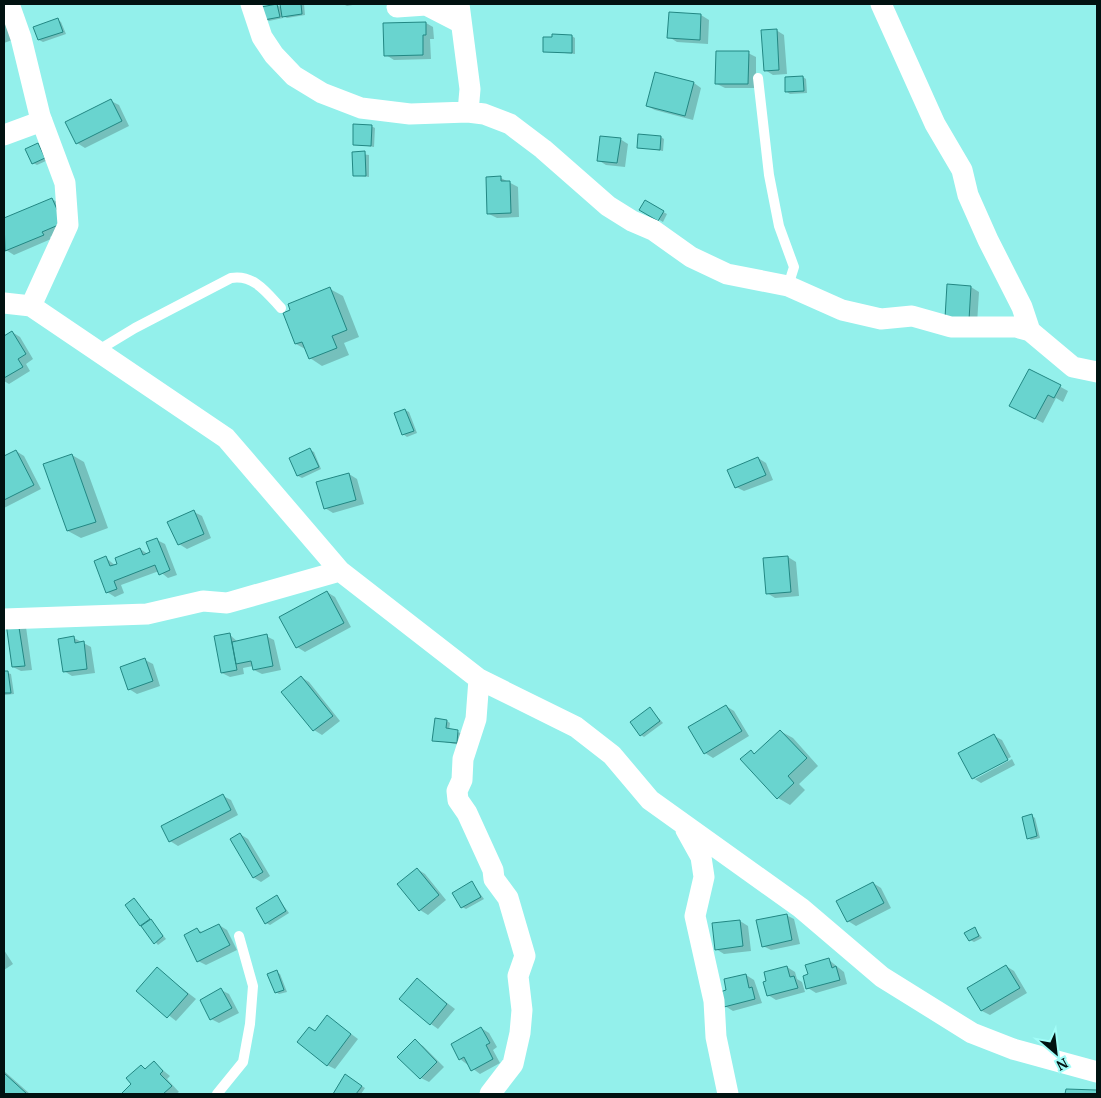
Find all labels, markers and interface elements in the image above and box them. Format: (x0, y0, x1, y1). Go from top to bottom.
north arrow (1031, 1028, 1081, 1078)
text: N (1053, 1054, 1071, 1076)

